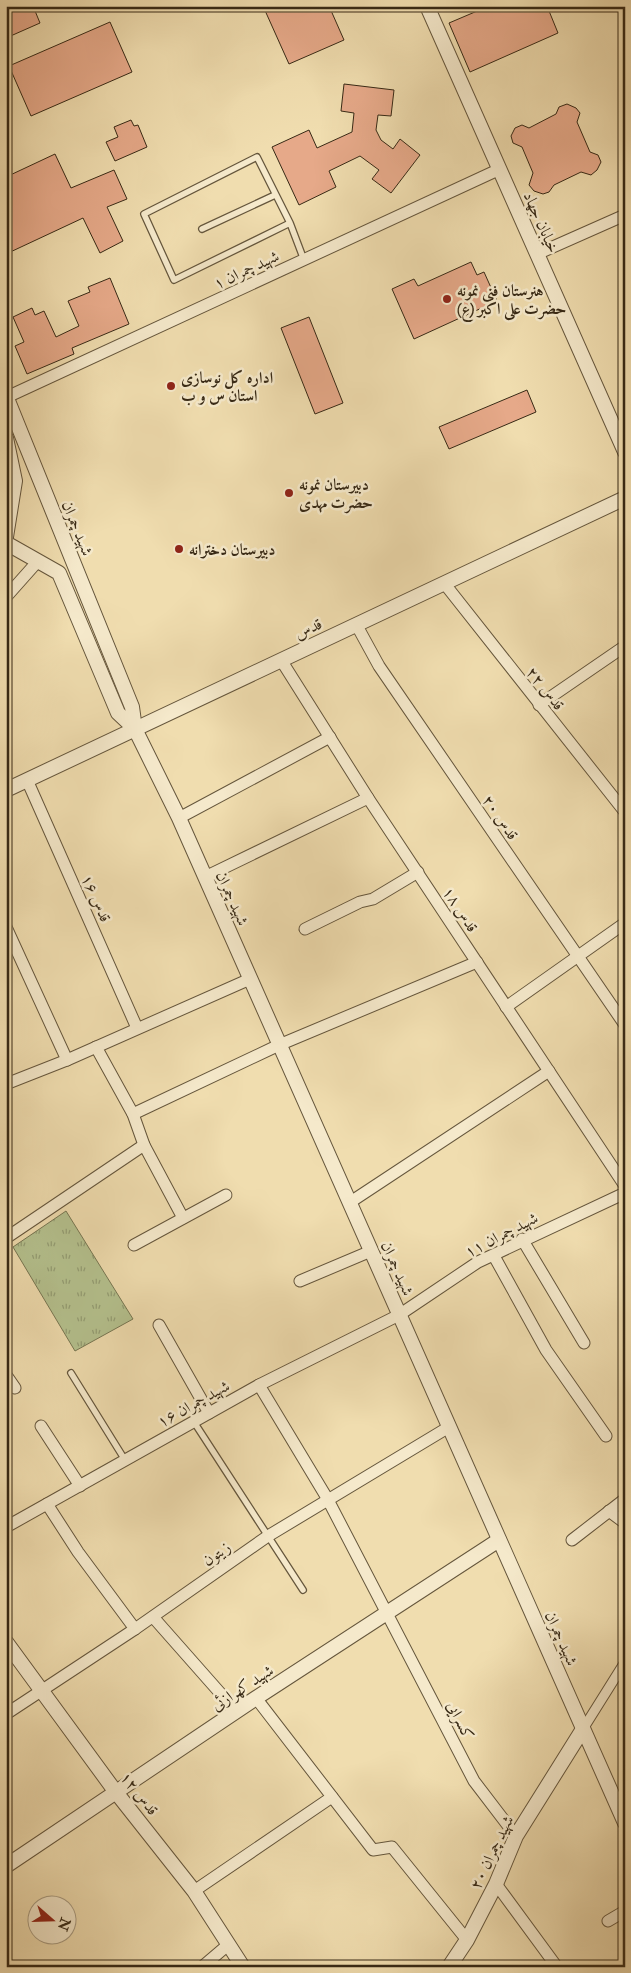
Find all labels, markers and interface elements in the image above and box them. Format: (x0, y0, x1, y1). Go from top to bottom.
street label: خیابان جهاد (519, 189, 563, 256)
street label: شهید چمران ۱ (210, 246, 282, 294)
place label: هنرستان فنی نمونه حضرت علی اکبر (ع) (457, 281, 566, 322)
marker: هنرستان فنی نمونه حضرت علی اکبر (ع) (441, 293, 453, 305)
place label: اداره کل نوسازی استان س و ب (181, 368, 273, 406)
marker: اداره کل نوسازی استان س و ب (165, 380, 177, 392)
place label: دبیرستان نمونه حضرت مهدی (299, 475, 373, 514)
marker: دبیرستان نمونه حضرت مهدی (283, 487, 295, 499)
street label: شهید چمران (57, 498, 97, 559)
place label: دبیرستان دخترانه (189, 540, 275, 560)
marker: دبیرستان دخترانه (173, 543, 185, 555)
street label: قدس (291, 614, 325, 644)
street label: قدس ۲۲ (522, 663, 569, 715)
street label: قدس ۲۰ (478, 791, 523, 844)
street label: شهید چمران (211, 868, 253, 929)
street label: قدس ۱۶ (77, 871, 115, 925)
street label: قدس ۱۸ (438, 883, 482, 936)
street label: شهید چمران ۱۱ (461, 1208, 541, 1262)
street label: شهید چمران (376, 1238, 418, 1299)
street label: شهید چمران ۱۶ (154, 1376, 233, 1432)
street label: زیتون (199, 1537, 235, 1571)
street label: شهید چمران (540, 1608, 582, 1669)
street label: شهید کهرازئی (208, 1660, 277, 1715)
street label: کسرایی (442, 1698, 478, 1743)
street label: قدس ۱۲ (116, 1768, 163, 1820)
street label: شهید چمران ۲۰ (465, 1812, 518, 1893)
north arrow (28, 1896, 78, 1946)
text: N (53, 1915, 74, 1934)

